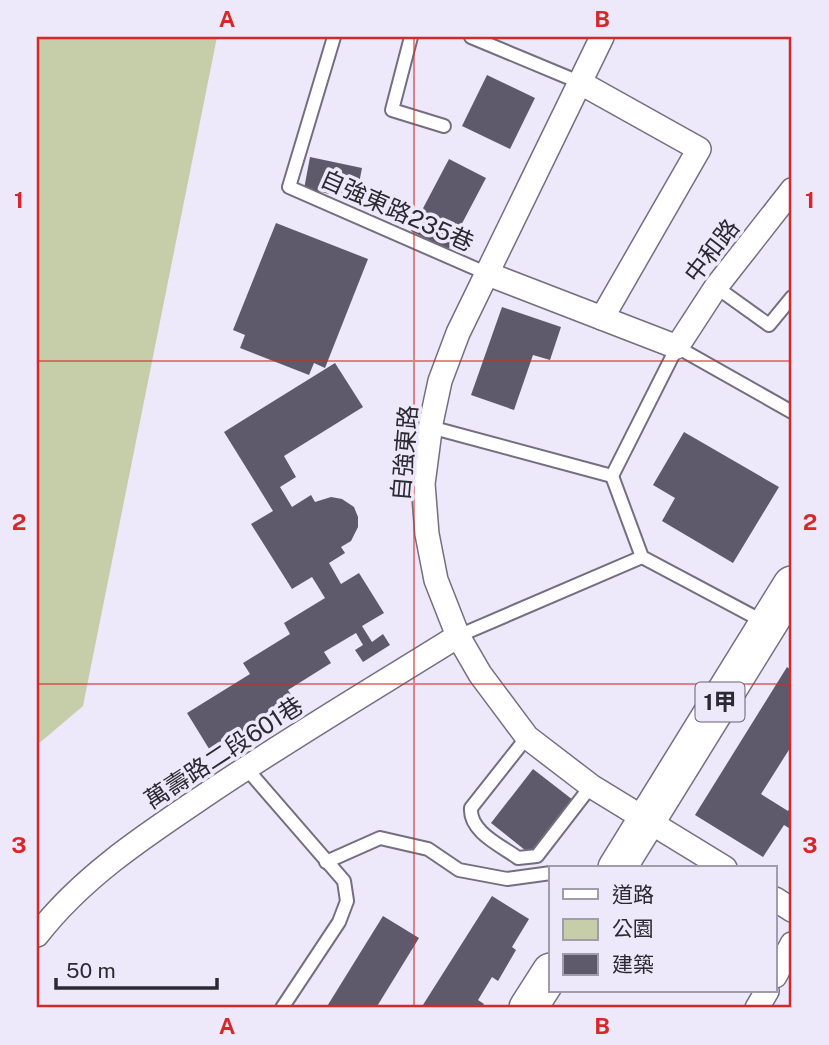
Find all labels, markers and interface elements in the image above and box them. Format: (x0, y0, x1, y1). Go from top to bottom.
text: A (219, 5, 236, 32)
text: B (594, 5, 610, 32)
street label: 自強東路235巷 (316, 164, 478, 256)
text: 1 (14, 186, 24, 213)
text: 1 (805, 186, 815, 213)
street label: 中和路 (678, 213, 744, 287)
street label: 自強東路 (386, 404, 422, 502)
text: 2 (12, 508, 26, 535)
text: 2 (803, 508, 817, 535)
road number: 1甲 (696, 682, 744, 722)
street label: 萬壽路二段601巷 (139, 691, 308, 814)
text: 3 (11, 831, 27, 858)
text: 3 (802, 831, 818, 858)
legend (549, 866, 776, 992)
text: 道路 (612, 882, 654, 907)
text: 公園 (612, 916, 654, 941)
scale bar (56, 947, 217, 991)
text: 建築 (612, 952, 654, 977)
text: 50 m (66, 958, 116, 983)
text: A (219, 1012, 236, 1039)
text: B (594, 1012, 610, 1039)

